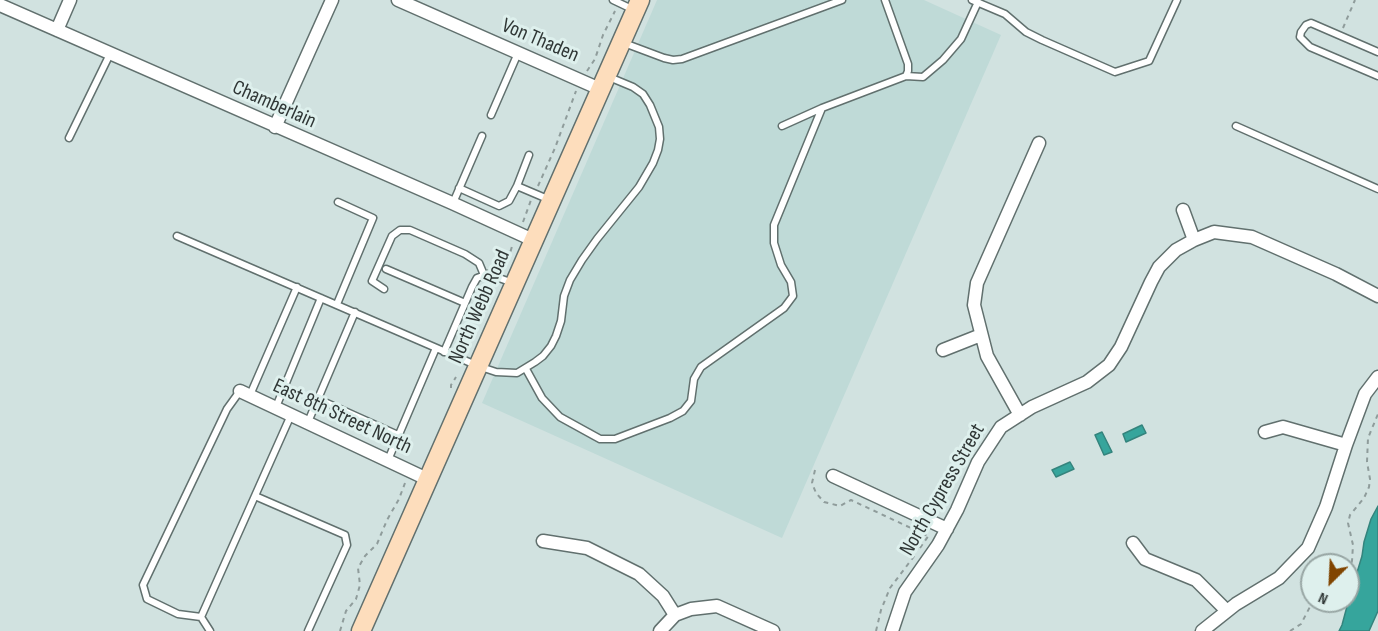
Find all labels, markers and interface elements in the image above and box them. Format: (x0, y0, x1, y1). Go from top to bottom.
street label: Von Thaden (498, 13, 582, 69)
street label: Chamberlain (228, 75, 320, 135)
street label: North Webb Road (444, 246, 516, 368)
street label: East 8th Street North (269, 374, 415, 460)
street label: North Cypress Street (895, 420, 991, 560)
north arrow (1300, 553, 1360, 613)
text: N (1316, 588, 1331, 608)

